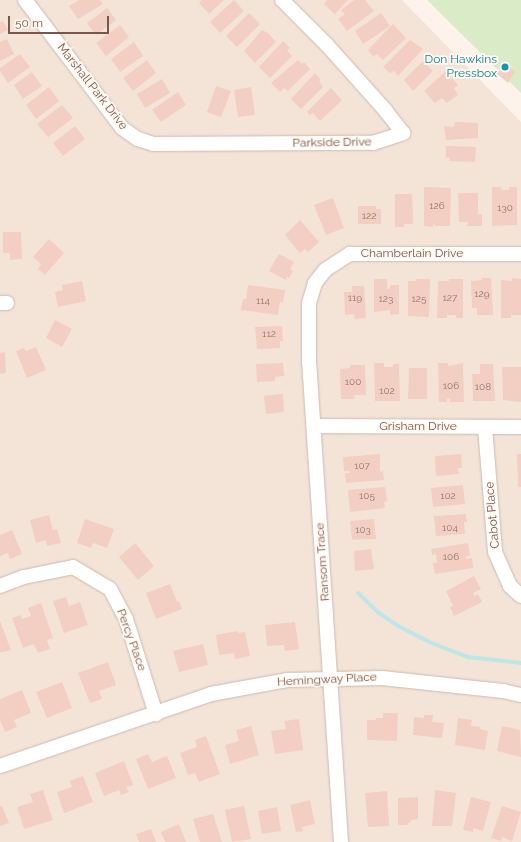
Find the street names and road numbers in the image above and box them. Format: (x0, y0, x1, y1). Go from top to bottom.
street label: Marshall Park Drive (54, 41, 130, 133)
street label: Parkside Drive (292, 135, 372, 151)
street label: Chamberlain Drive (361, 247, 463, 261)
street label: Grisham Drive (379, 420, 457, 434)
street label: Cabot Place (483, 481, 503, 549)
street label: Ransom Trace (313, 522, 333, 602)
street label: Percy Place (113, 607, 149, 673)
street label: Hemingway Place (277, 670, 377, 690)

